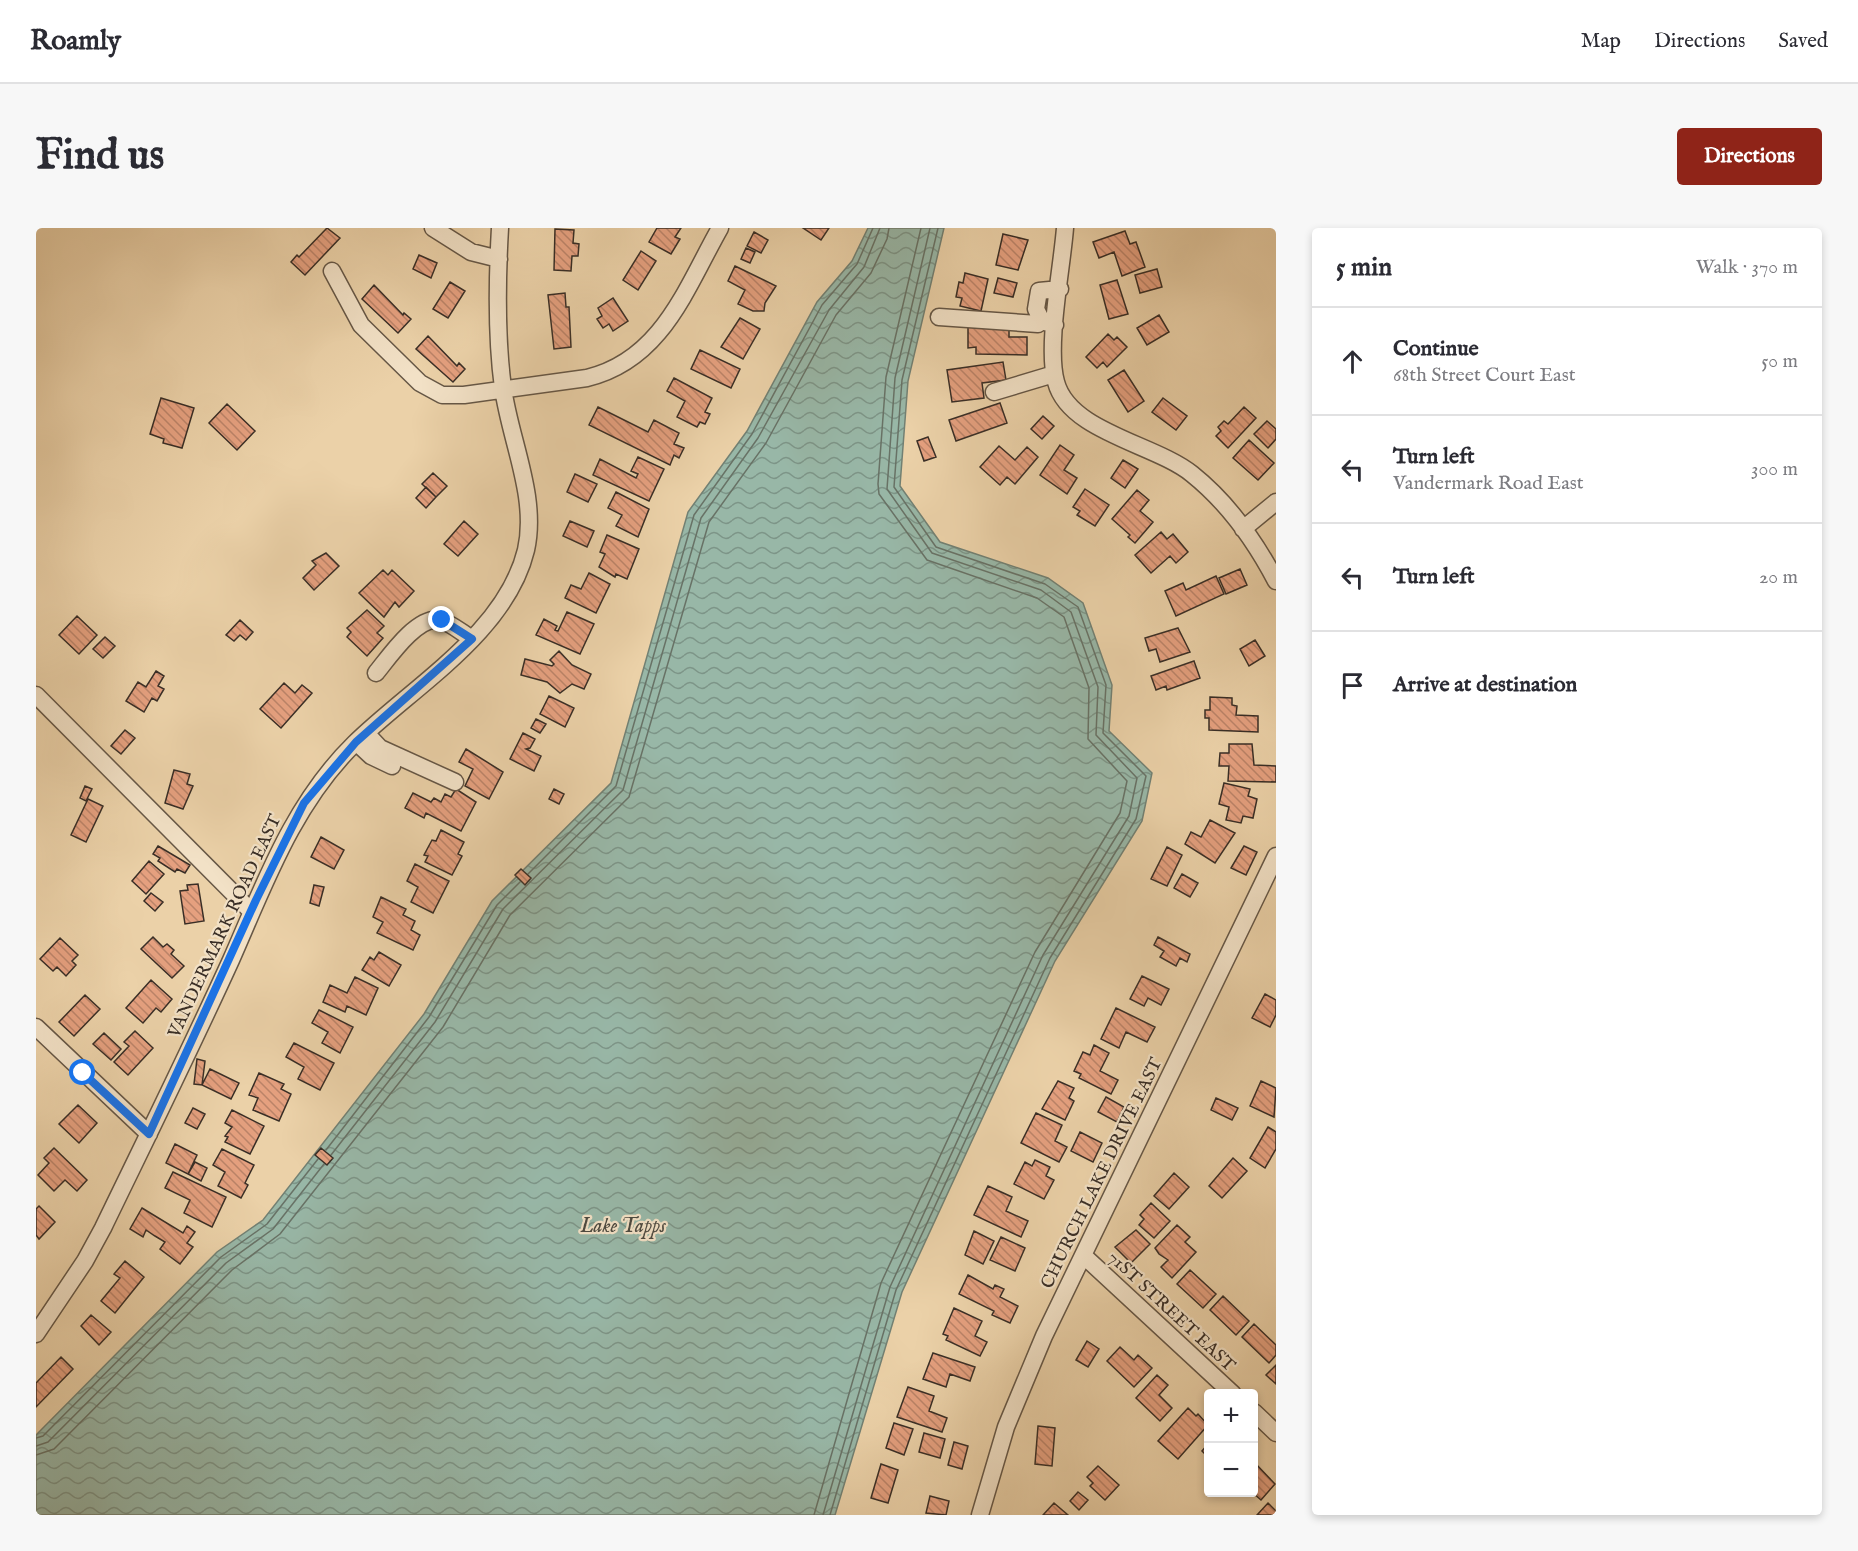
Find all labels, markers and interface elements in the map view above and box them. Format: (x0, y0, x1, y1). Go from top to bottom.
text: Roamly (30, 24, 121, 59)
text: Map (1581, 28, 1621, 55)
text: Directions (1654, 28, 1745, 55)
text: Saved (1778, 28, 1828, 55)
button: Directions (1677, 128, 1822, 185)
text: Find us (36, 130, 164, 183)
text: 5 min (1336, 251, 1392, 284)
text: Walk · 370 m (1696, 255, 1798, 280)
text: Continue (1393, 335, 1479, 363)
icon: ahead (1336, 345, 1369, 378)
text: 50 m (1761, 349, 1798, 374)
text: 68th Street Court East (1393, 363, 1576, 388)
text: Turn left (1393, 443, 1475, 471)
icon: left (1336, 453, 1369, 486)
text: 300 m (1751, 457, 1798, 482)
text: Vandermark Road East (1393, 471, 1584, 496)
icon: left (1336, 561, 1369, 594)
text: Turn left (1393, 563, 1475, 591)
text: 20 m (1759, 565, 1798, 590)
route end (428, 606, 454, 632)
icon: arrive (1336, 669, 1369, 702)
text: Arrive at destination (1393, 671, 1577, 699)
street label: VANDERMARK ROAD EAST (163, 811, 287, 1043)
street label: CHURCH LAKE DRIVE EAST (1036, 1054, 1168, 1293)
route start (69, 1059, 95, 1085)
water label: Lake Tapps (579, 1214, 666, 1239)
street label: 71ST STREET EAST (1102, 1247, 1240, 1377)
map controls (1204, 1389, 1258, 1497)
button: + (1204, 1389, 1258, 1443)
button: − (1204, 1443, 1258, 1497)

